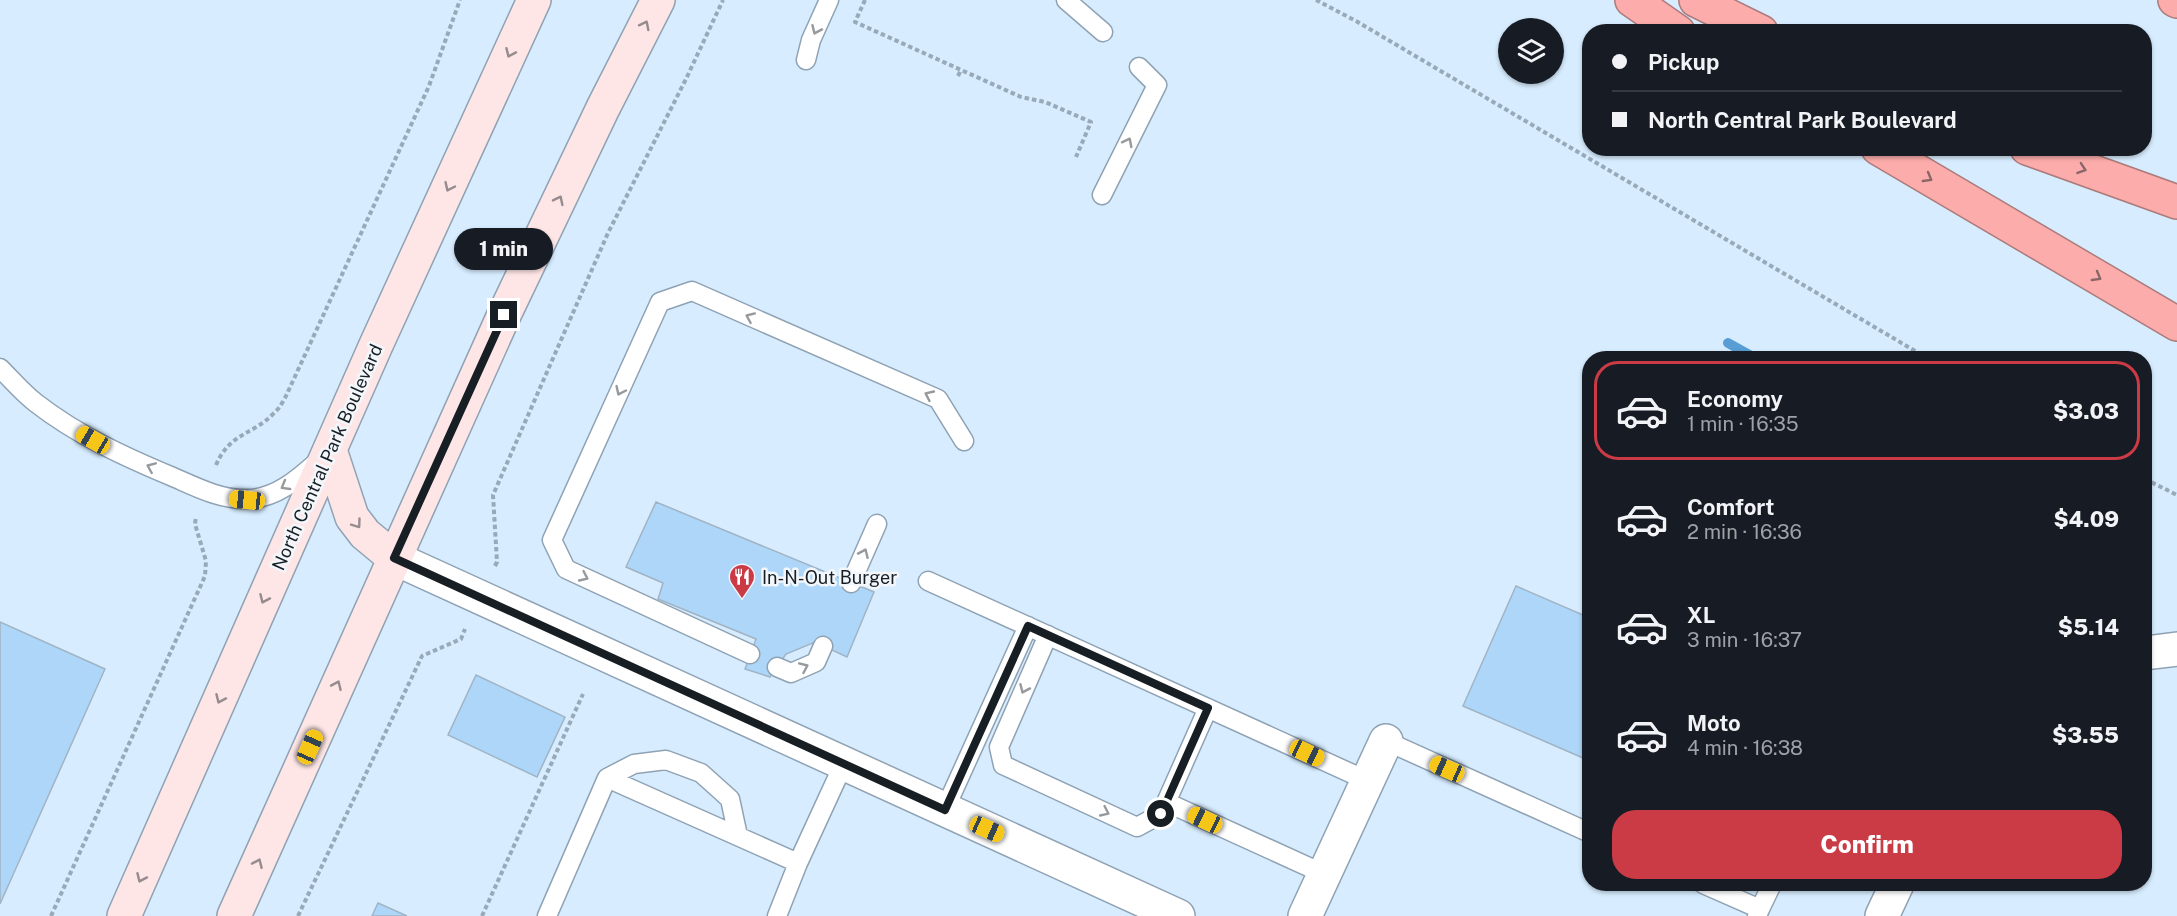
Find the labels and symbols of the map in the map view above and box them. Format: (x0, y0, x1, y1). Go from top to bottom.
one-way arrow (638, 20, 650, 31)
one-way arrow (811, 23, 823, 34)
one-way arrow (505, 47, 517, 58)
one-way arrow (1121, 138, 1132, 149)
one-way arrow (2076, 162, 2087, 175)
one-way arrow (1922, 171, 1933, 182)
one-way arrow (444, 181, 456, 192)
one-way arrow (551, 195, 563, 206)
callout: 1 min (454, 228, 554, 270)
one-way arrow (2091, 269, 2101, 281)
route end (490, 301, 517, 328)
one-way arrow (746, 312, 757, 324)
street label: North Central Park Boulevard (268, 341, 386, 573)
one-way arrow (615, 384, 627, 395)
one-way arrow (924, 391, 935, 403)
car (73, 423, 113, 457)
one-way arrow (146, 463, 157, 475)
one-way arrow (281, 479, 291, 491)
car (228, 489, 266, 511)
one-way arrow (350, 517, 361, 528)
one-way arrow (857, 549, 869, 560)
restaurant icon: In-N-Out Burger (727, 562, 757, 600)
place label: In-N-Out Burger (762, 567, 897, 588)
one-way arrow (577, 570, 588, 582)
one-way arrow (259, 593, 271, 604)
one-way arrow (798, 662, 809, 674)
one-way arrow (330, 680, 342, 691)
one-way arrow (1020, 683, 1032, 694)
one-way arrow (215, 693, 227, 704)
car (294, 727, 326, 767)
car (1287, 737, 1327, 769)
car (1427, 753, 1467, 785)
route start (1147, 800, 1174, 827)
car (1185, 804, 1225, 836)
one-way arrow (1099, 805, 1110, 817)
car (967, 813, 1007, 845)
one-way arrow (251, 858, 263, 869)
one-way arrow (136, 871, 148, 882)

